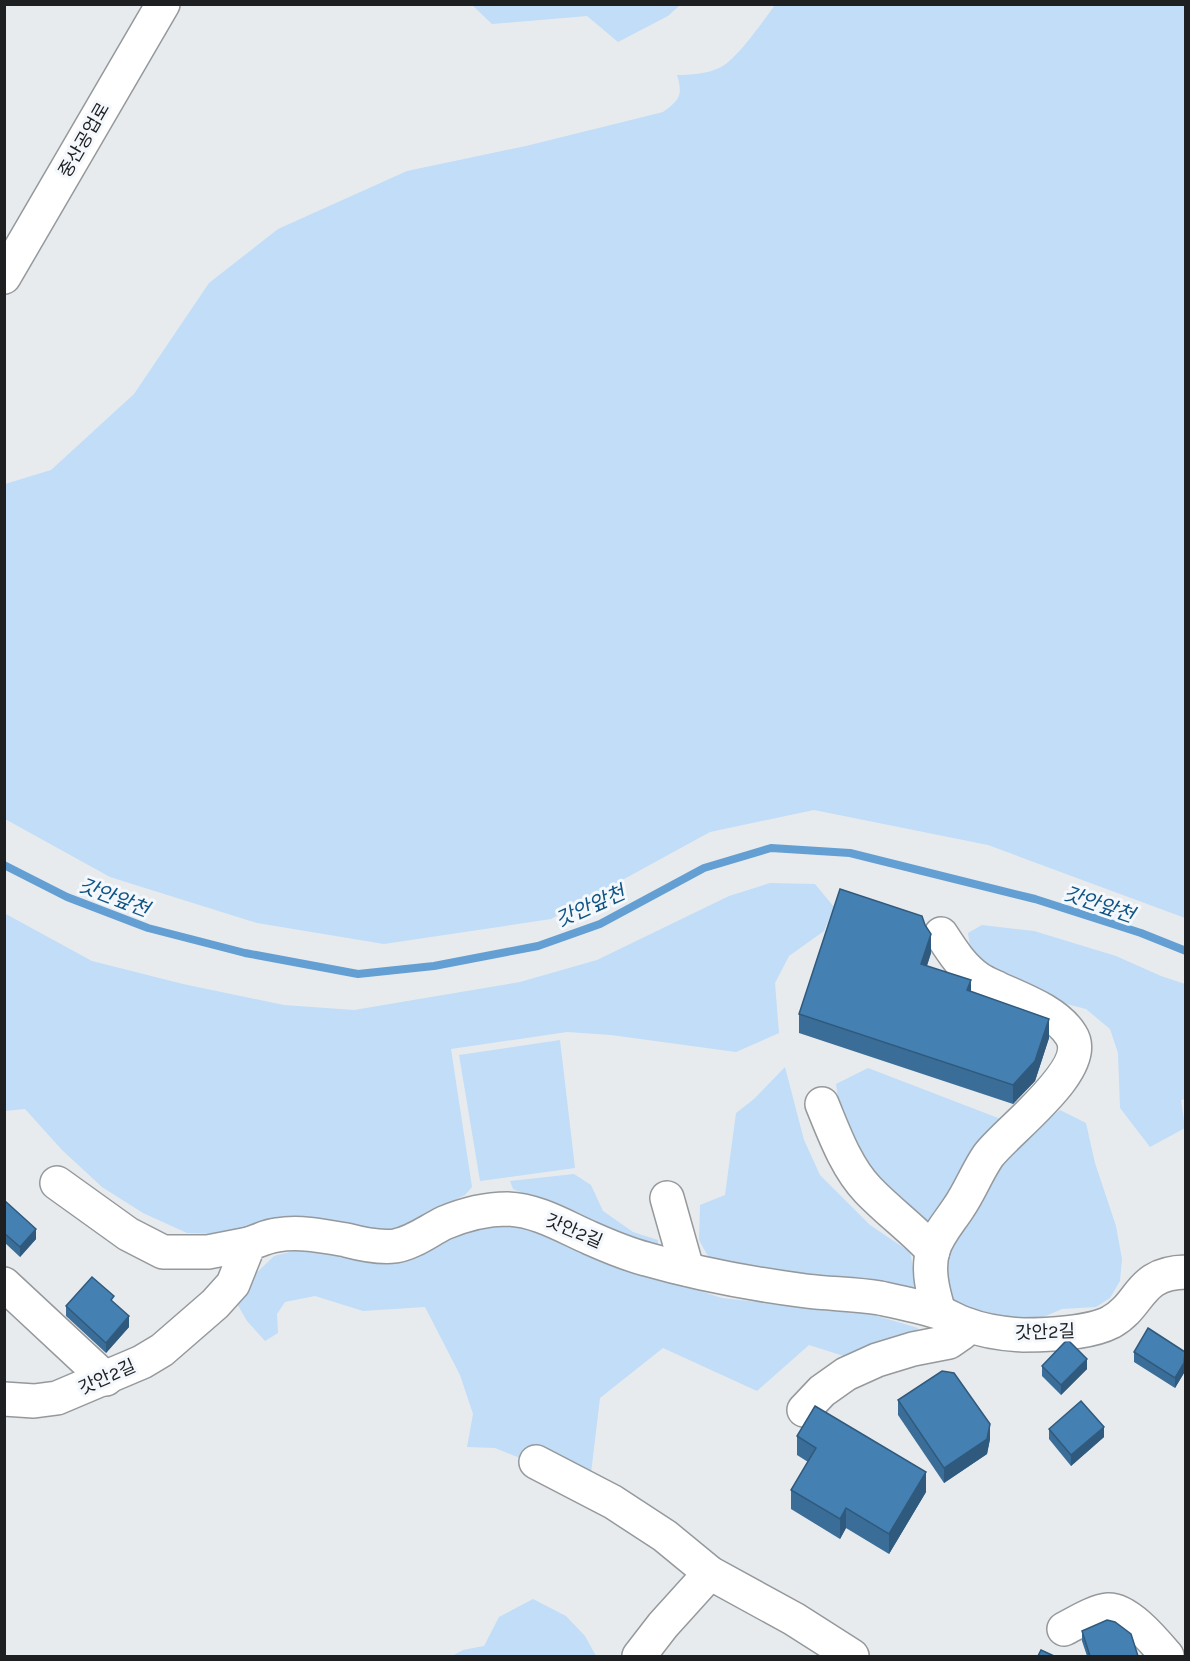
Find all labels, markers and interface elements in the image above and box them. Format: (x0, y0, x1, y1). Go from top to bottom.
street label: 중산공업로 (54, 99, 114, 181)
water label: 갓안앞천 (75, 874, 155, 922)
water label: 갓안앞천 (552, 880, 631, 932)
water label: 갓안앞천 (1060, 882, 1140, 928)
street label: 갓안2길 (542, 1209, 606, 1253)
street label: 갓안2길 (1015, 1320, 1075, 1344)
street label: 갓안2길 (75, 1355, 139, 1399)

